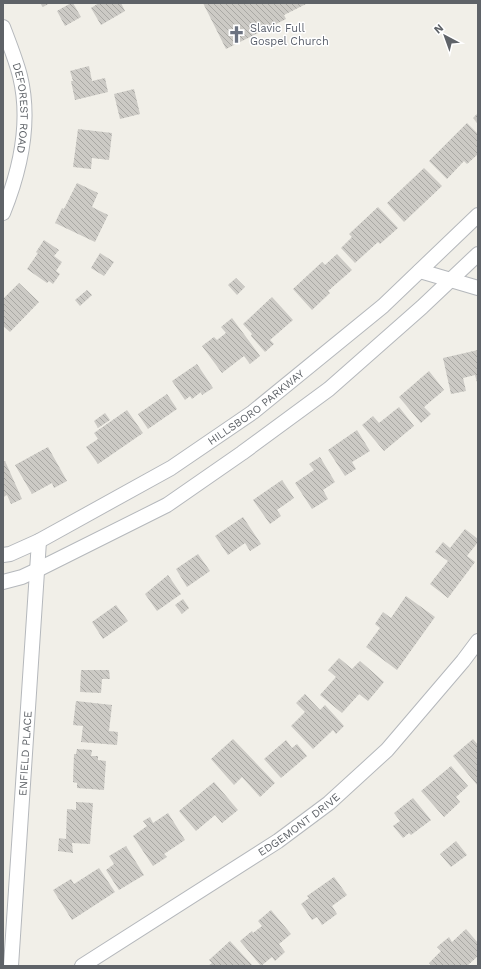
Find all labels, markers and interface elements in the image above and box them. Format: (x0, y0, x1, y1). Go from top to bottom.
north arrow (425, 16, 465, 56)
text: N (431, 21, 446, 36)
place label: Slavic Full Gospel Church (250, 22, 329, 48)
church icon: Slavic Full Gospel Church (227, 24, 247, 44)
street label: DEFOREST ROAD (10, 61, 31, 154)
street label: HILLSBORO PARKWAY (205, 366, 307, 448)
street label: ENFIELD PLACE (16, 710, 34, 796)
street label: EDGEMONT DRIVE (255, 790, 342, 859)

